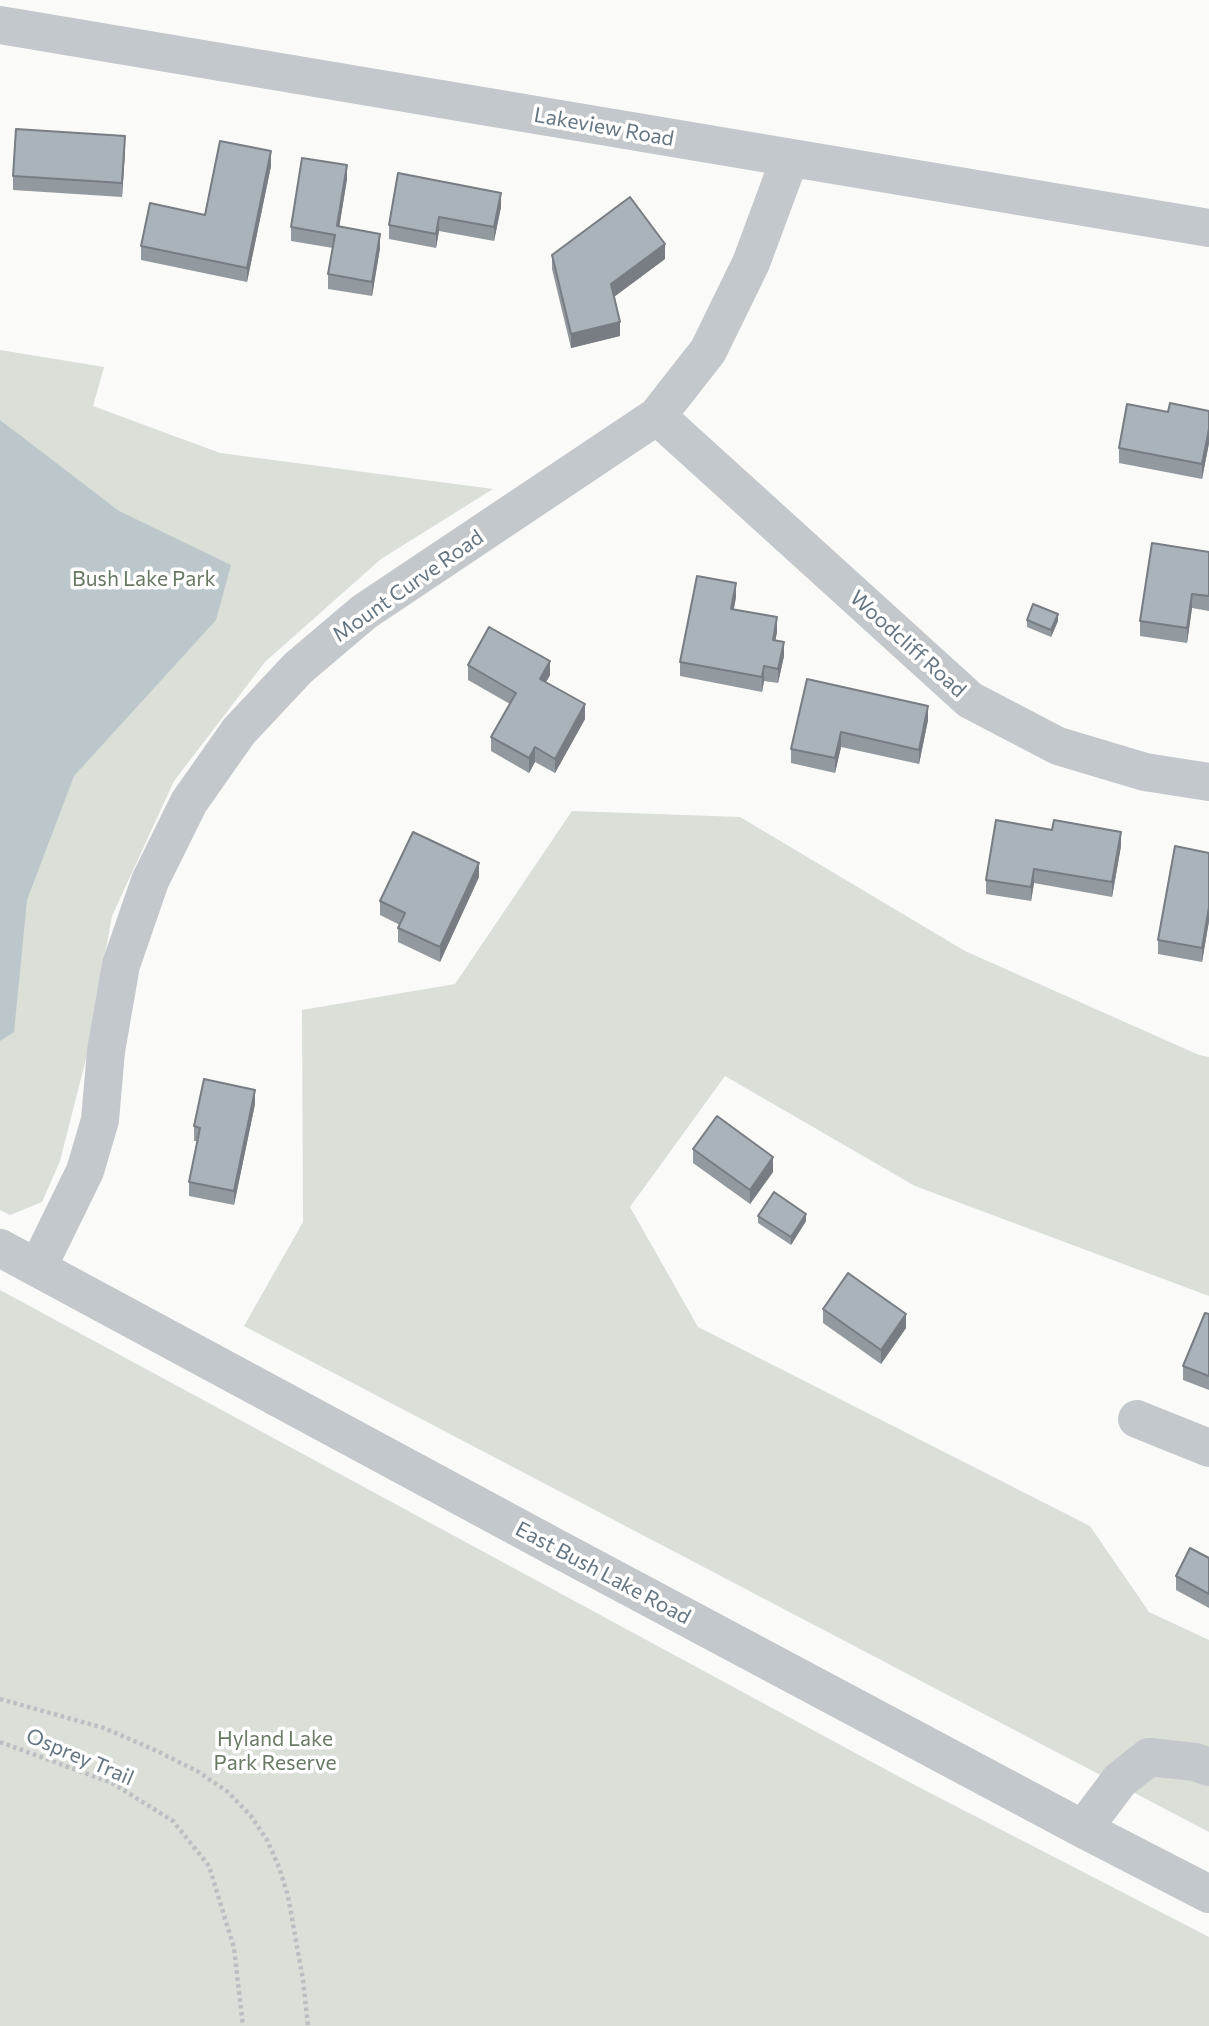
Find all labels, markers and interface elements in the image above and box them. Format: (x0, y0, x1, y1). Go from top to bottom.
street label: Lakeview Road (532, 102, 676, 152)
street label: Mount Curve Road (328, 525, 488, 647)
park label: Bush Lake Park (72, 566, 216, 592)
street label: Woodcliff Road (845, 585, 971, 703)
street label: East Bush Lake Road (511, 1516, 695, 1630)
street label: Osprey Trail (22, 1723, 138, 1791)
park label: Hyland Lake Park Reserve (214, 1726, 336, 1776)

